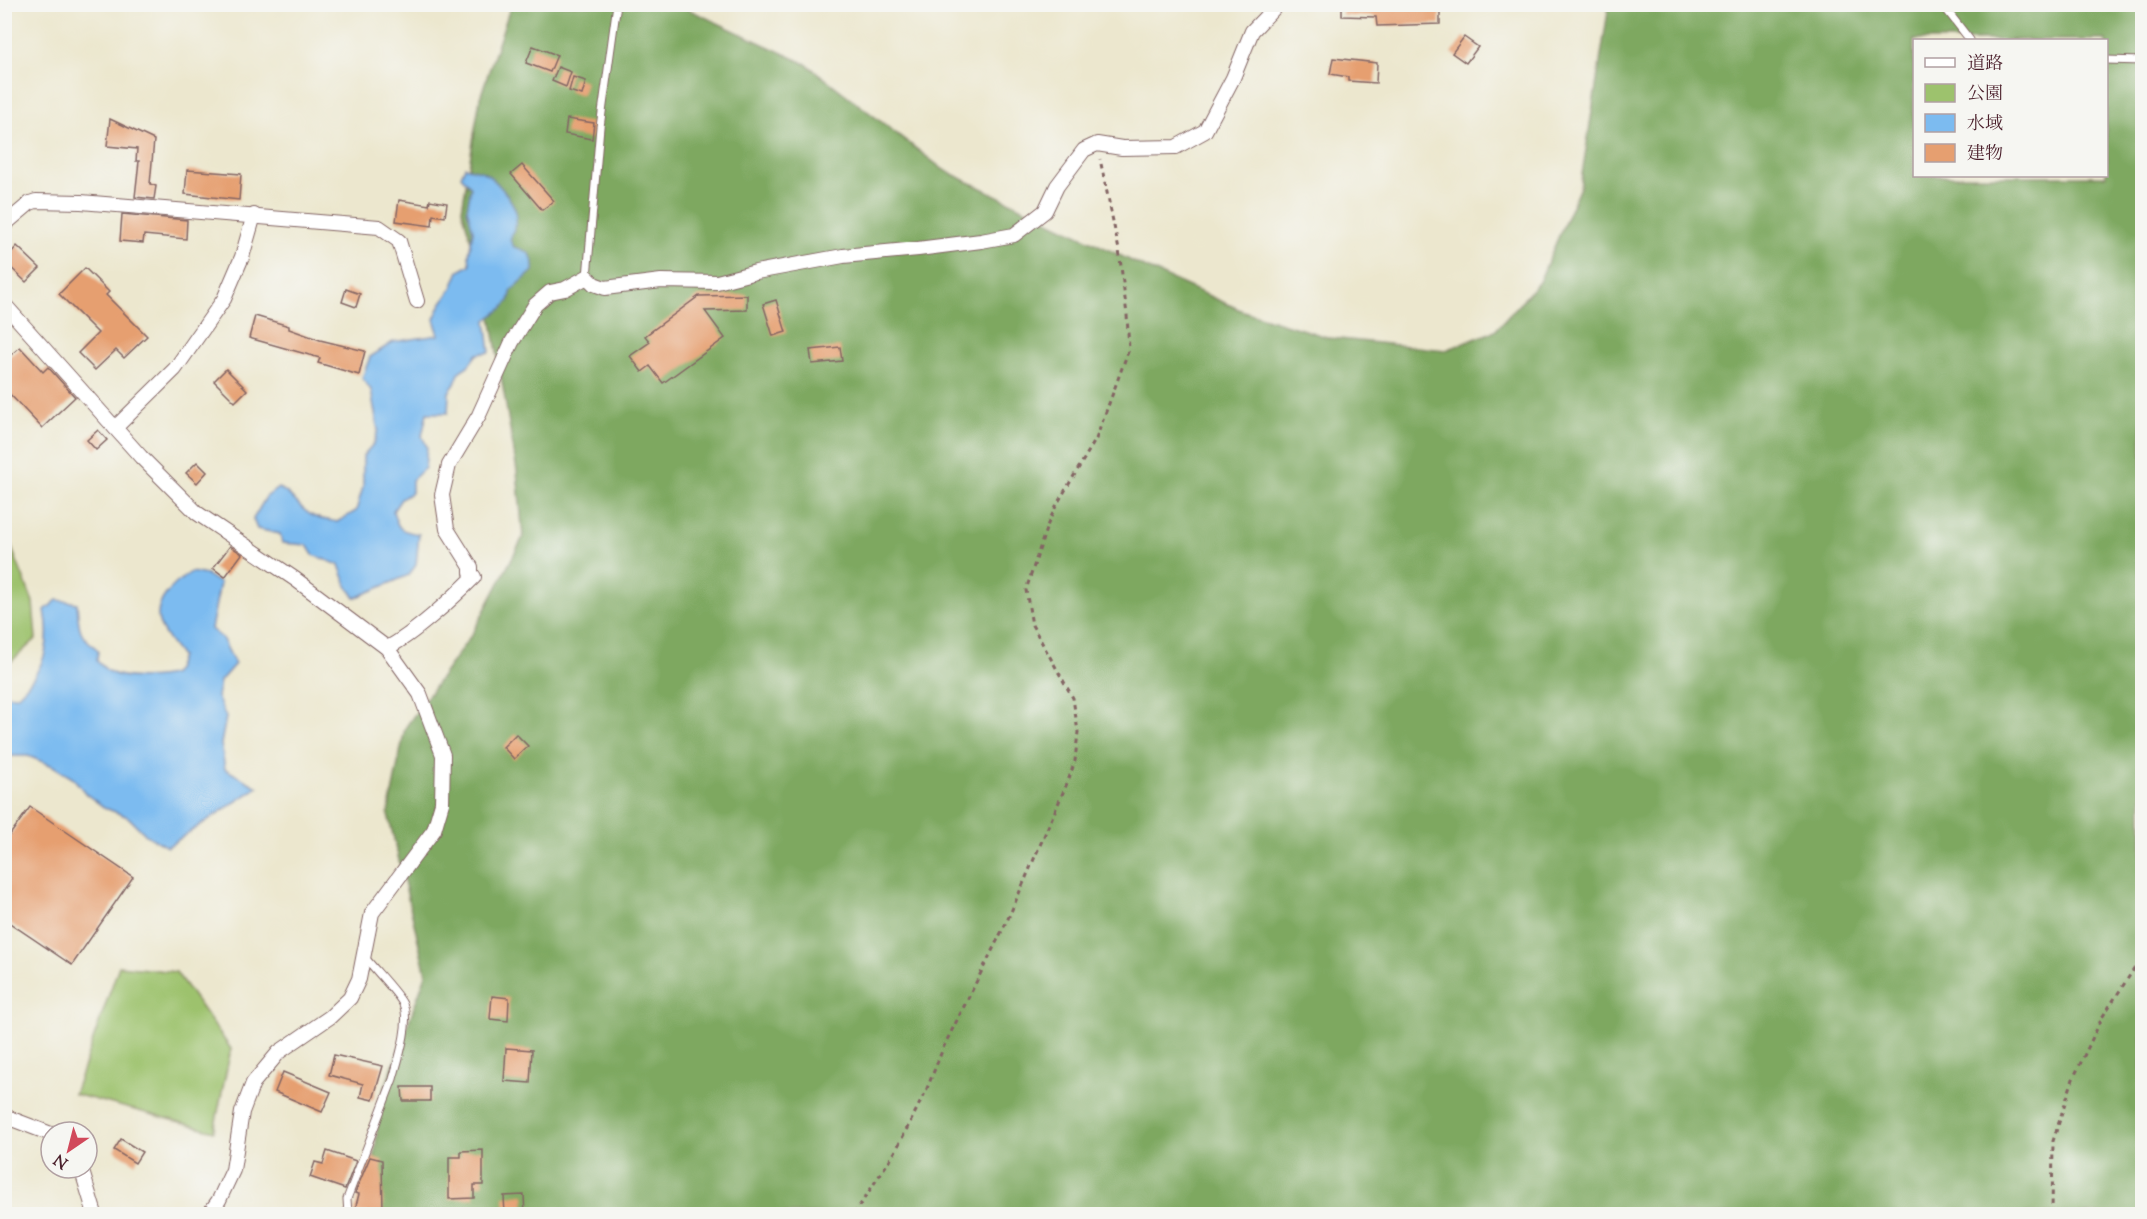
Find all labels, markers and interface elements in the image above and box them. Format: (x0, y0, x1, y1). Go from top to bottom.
legend (1913, 39, 2108, 177)
text: 道路 (1967, 52, 2003, 78)
text: 公園 (1967, 82, 2003, 108)
text: 水域 (1967, 112, 2003, 138)
text: 建物 (1967, 142, 2003, 168)
north arrow (39, 1120, 99, 1180)
text: N (50, 1147, 74, 1173)

